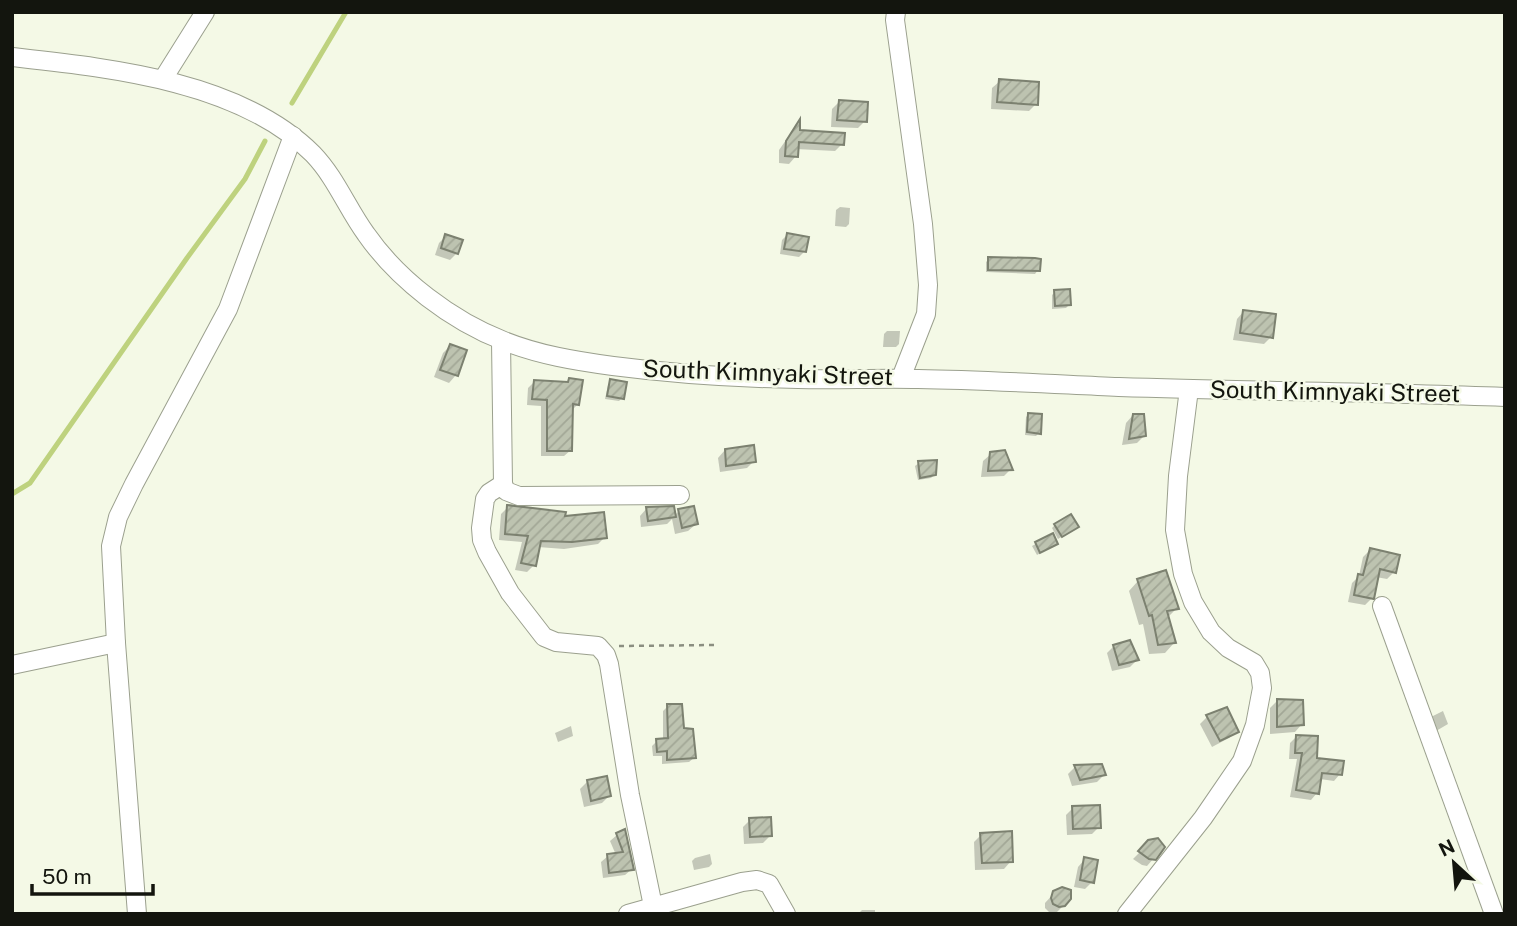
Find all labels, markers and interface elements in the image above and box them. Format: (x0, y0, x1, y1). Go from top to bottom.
street label: South Kimnyaki Street (642, 354, 894, 390)
street label: South Kimnyaki Street (1210, 375, 1460, 407)
north arrow (1419, 828, 1489, 898)
text: N (1435, 835, 1458, 861)
scale bar (32, 852, 152, 896)
text: 50 m (42, 864, 92, 889)

